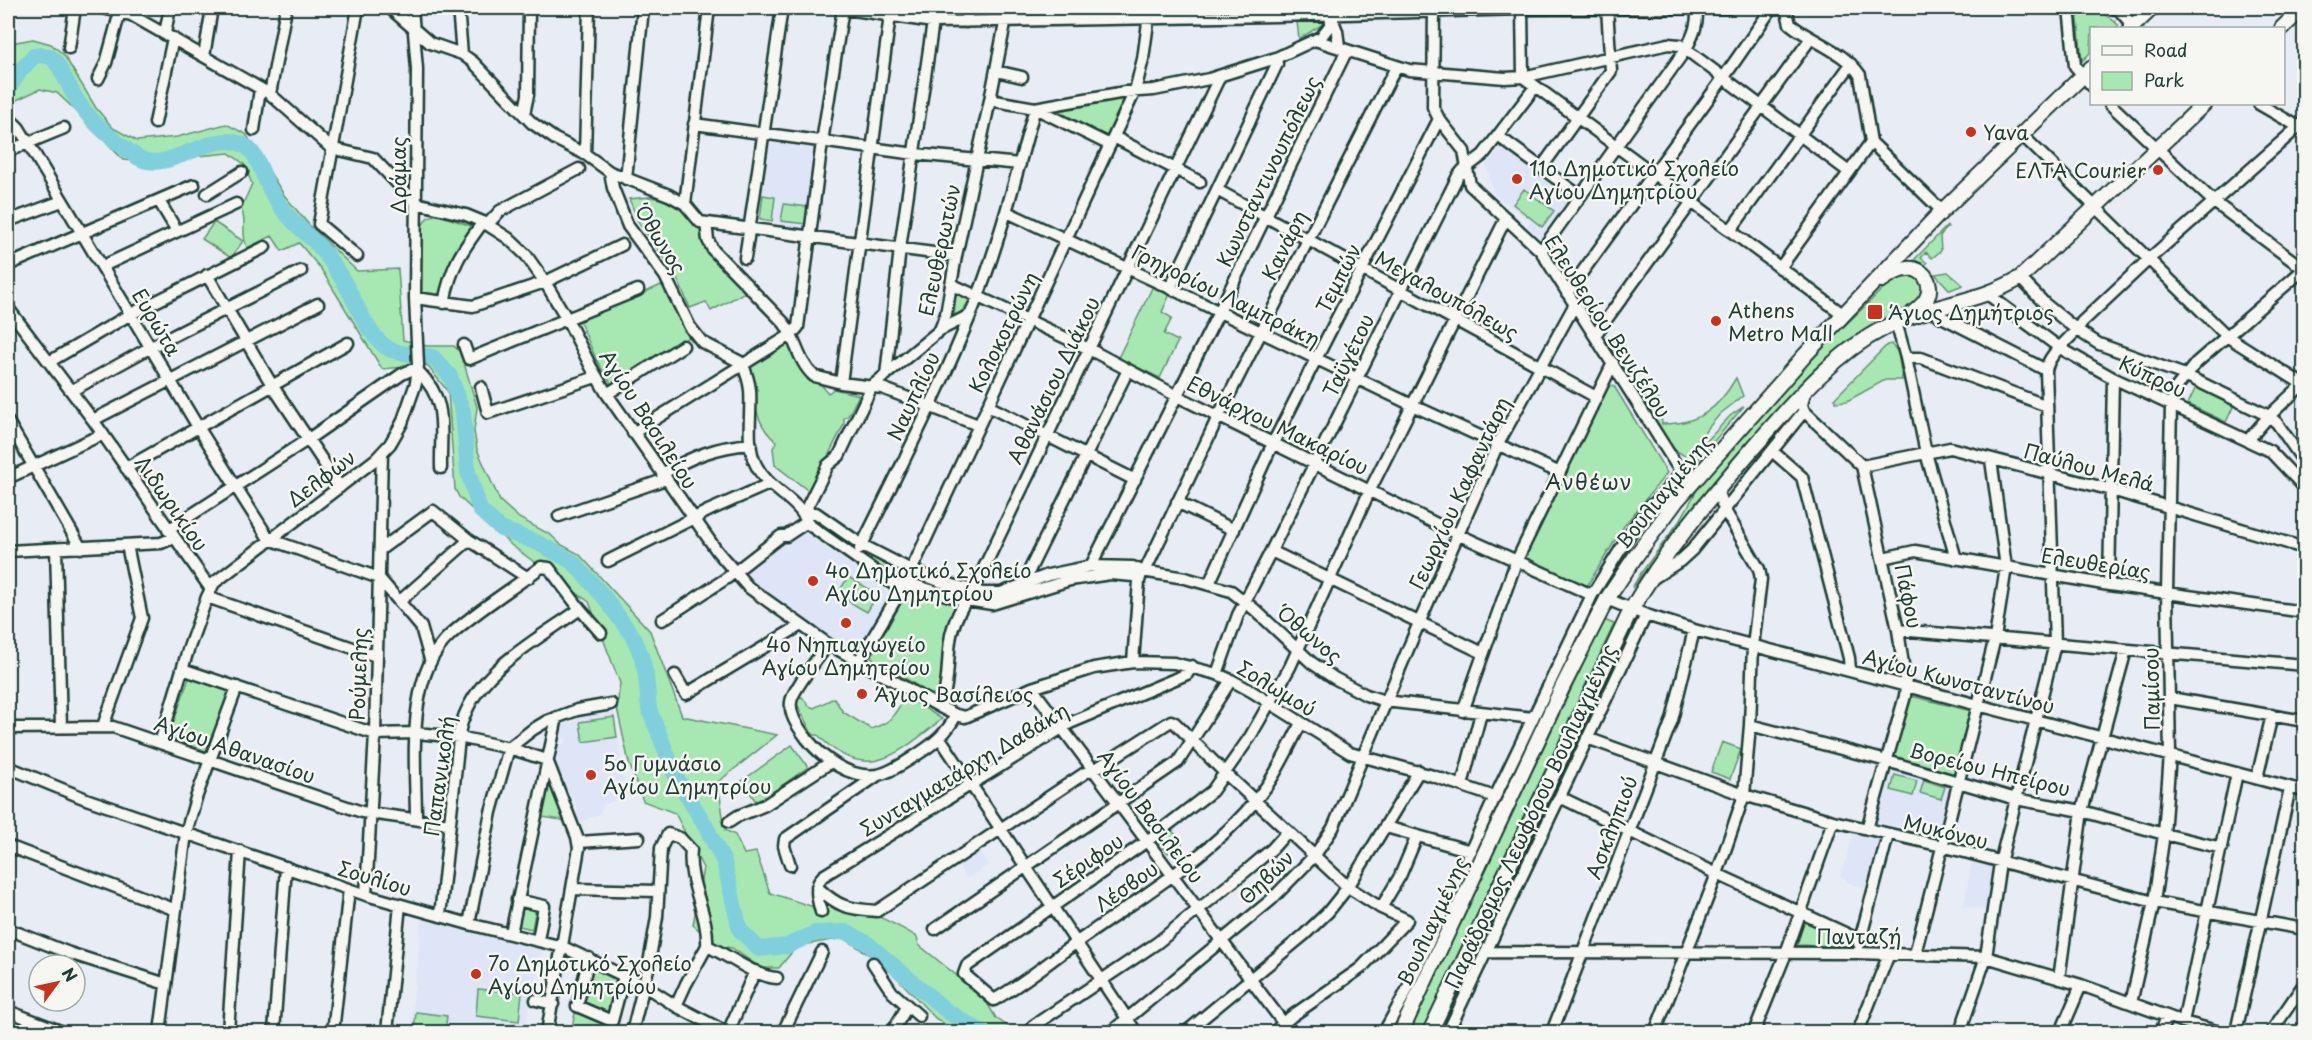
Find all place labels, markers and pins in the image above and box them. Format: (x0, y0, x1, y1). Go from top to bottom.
place label: Yava (1983, 117, 2029, 147)
marker: Yava (1964, 125, 1978, 139)
place label: 11ο Δημοτικό Σχολείο Αγίου Δημητρίου (1529, 153, 1739, 206)
place label: ΕΛΤΑ Courier (2015, 155, 2147, 185)
marker: ΕΛΤΑ Courier (2151, 163, 2165, 177)
marker: 11ο Δημοτικό Σχολείο Αγίου Δημητρίου (1510, 172, 1524, 186)
place label: Athens Metro Mall (1728, 295, 1833, 348)
place label: Άγιος Δημήτριος (1888, 297, 2054, 327)
marker: Άγιος Δημήτριος (1866, 303, 1884, 321)
marker: Athens Metro Mall (1709, 314, 1723, 328)
place label: 4ο Δημοτικό Σχολείο Αγίου Δημητρίου (825, 555, 1032, 608)
marker: 4ο Δημοτικό Σχολείο Αγίου Δημητρίου (806, 574, 820, 588)
marker: 4ο Νηπιαγωγείο Αγίου Δημητρίου (839, 616, 853, 630)
place label: 4ο Νηπιαγωγείο Αγίου Δημητρίου (762, 629, 930, 682)
place label: Άγιος Βασίλειος (874, 679, 1033, 709)
marker: Άγιος Βασίλειος (855, 687, 869, 701)
place label: 5ο Γυμνάσιο Αγίου Δημητρίου (603, 748, 771, 801)
marker: 5ο Γυμνάσιο Αγίου Δημητρίου (584, 768, 598, 782)
place label: 7ο Δημοτικό Σχολείο Αγίου Δημητρίου (488, 948, 692, 1001)
marker: 7ο Δημοτικό Σχολείο Αγίου Δημητρίου (469, 967, 483, 981)

